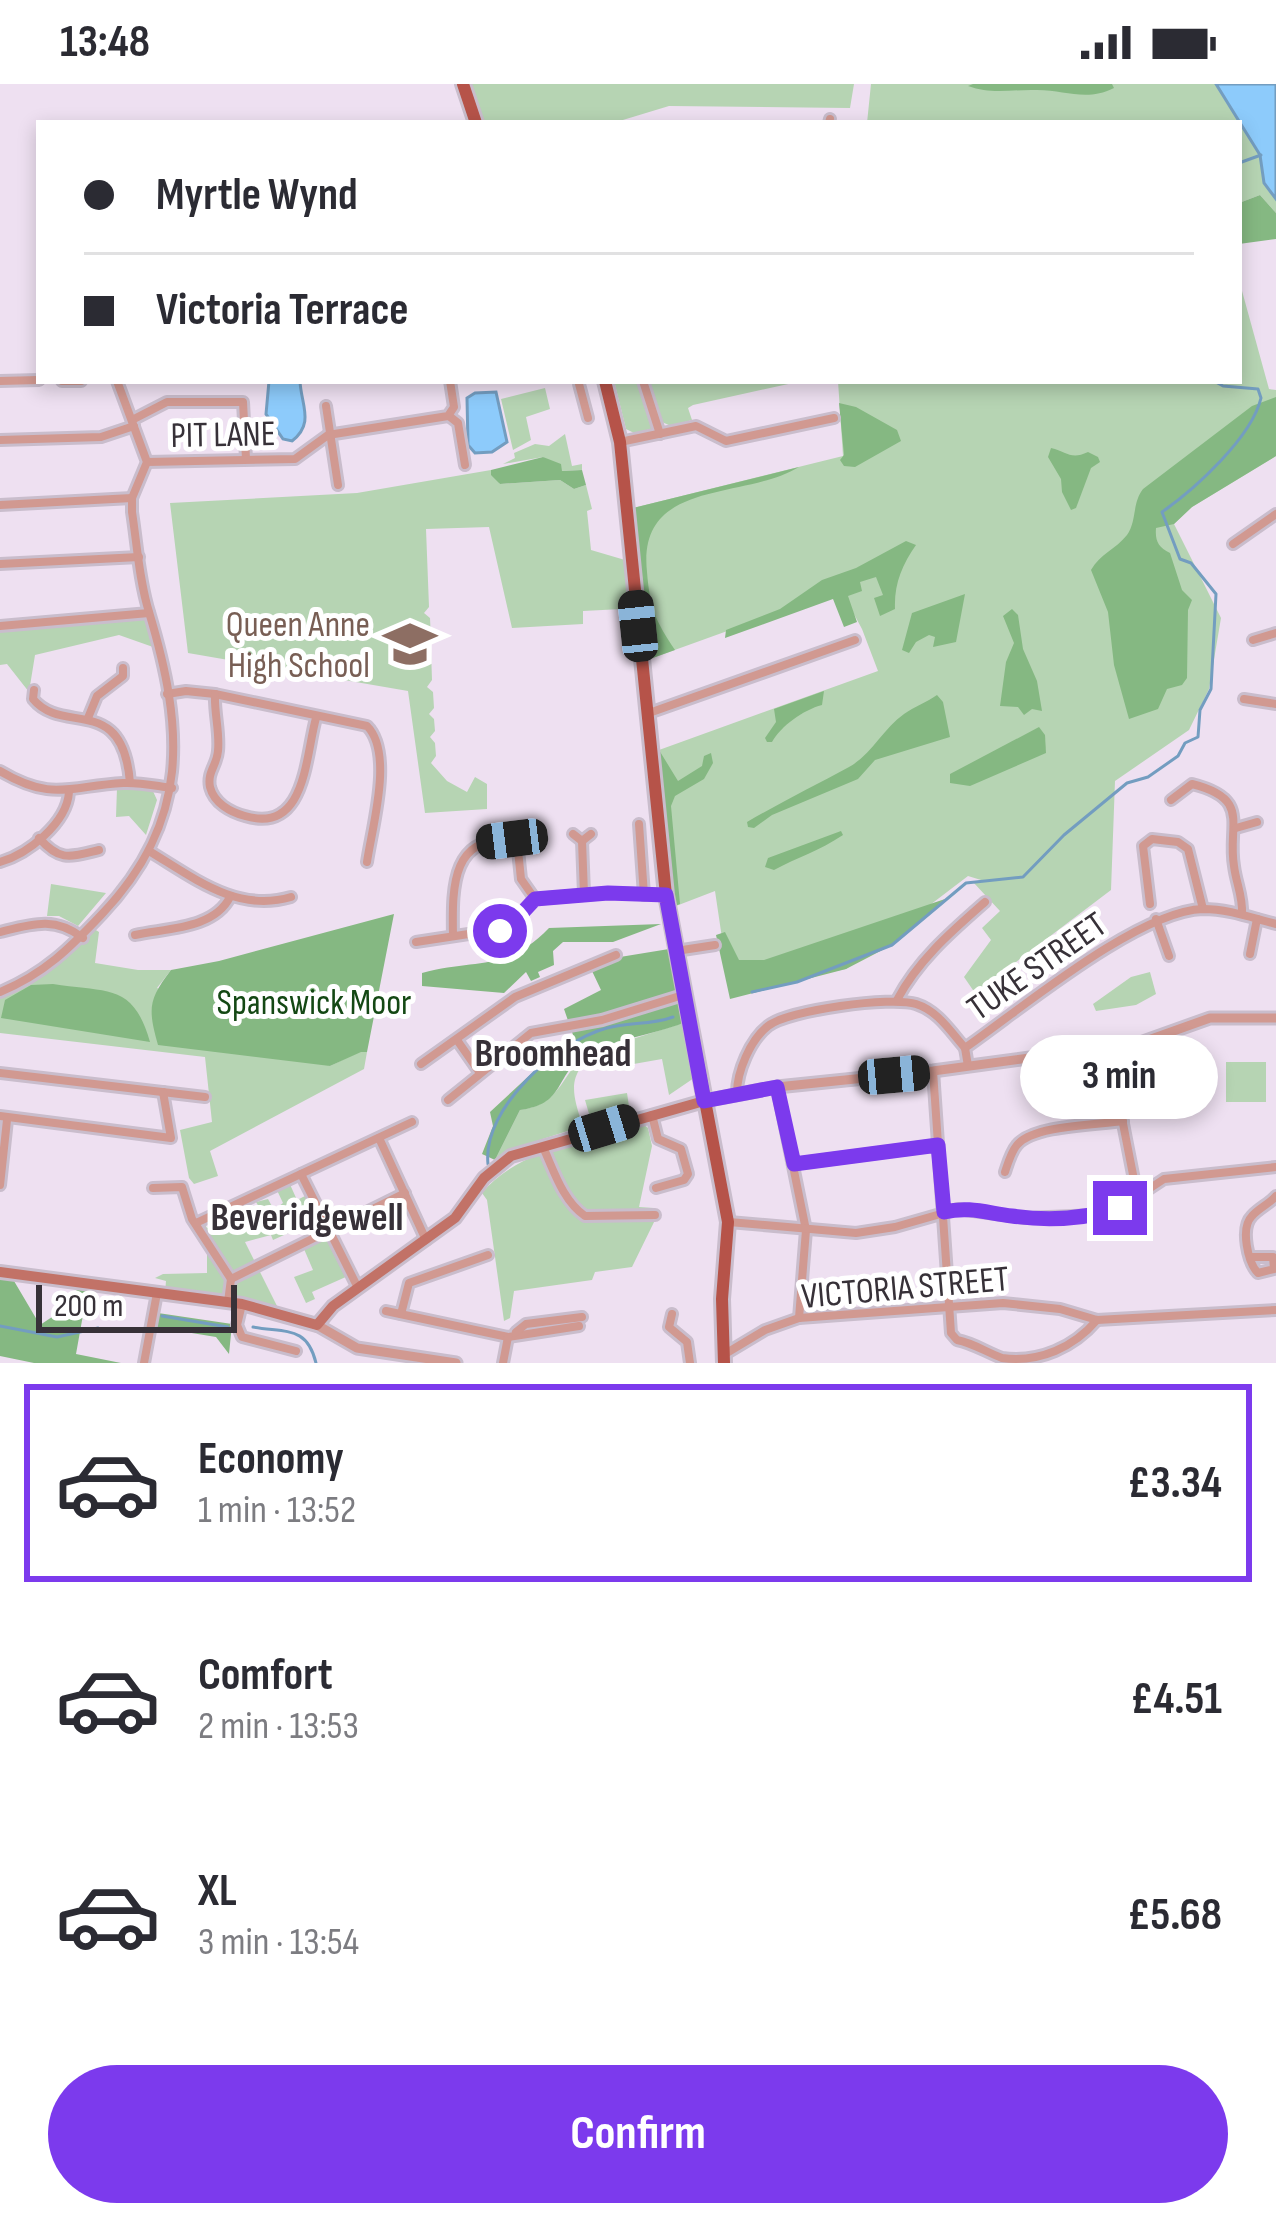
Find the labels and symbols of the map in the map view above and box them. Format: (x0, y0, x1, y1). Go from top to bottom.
street label: PIT LANE (170, 413, 276, 458)
car (616, 588, 660, 664)
place label: Queen Anne High School (226, 604, 370, 688)
school or university icon: Queen Anne High School (381, 615, 439, 673)
car (474, 817, 550, 861)
route start (473, 904, 527, 958)
street label: TUKE STREET (960, 904, 1115, 1030)
park label: Spanswick Moor (217, 982, 411, 1025)
district label: Broomhead (474, 1031, 632, 1078)
callout: 3 min (1021, 1034, 1219, 1118)
car (857, 1054, 931, 1096)
car (564, 1100, 644, 1156)
route end (1093, 1181, 1147, 1235)
district label: Beveridgewell (210, 1195, 404, 1242)
street label: VICTORIA STREET (800, 1258, 1011, 1319)
scale bar (36, 1279, 237, 1332)

